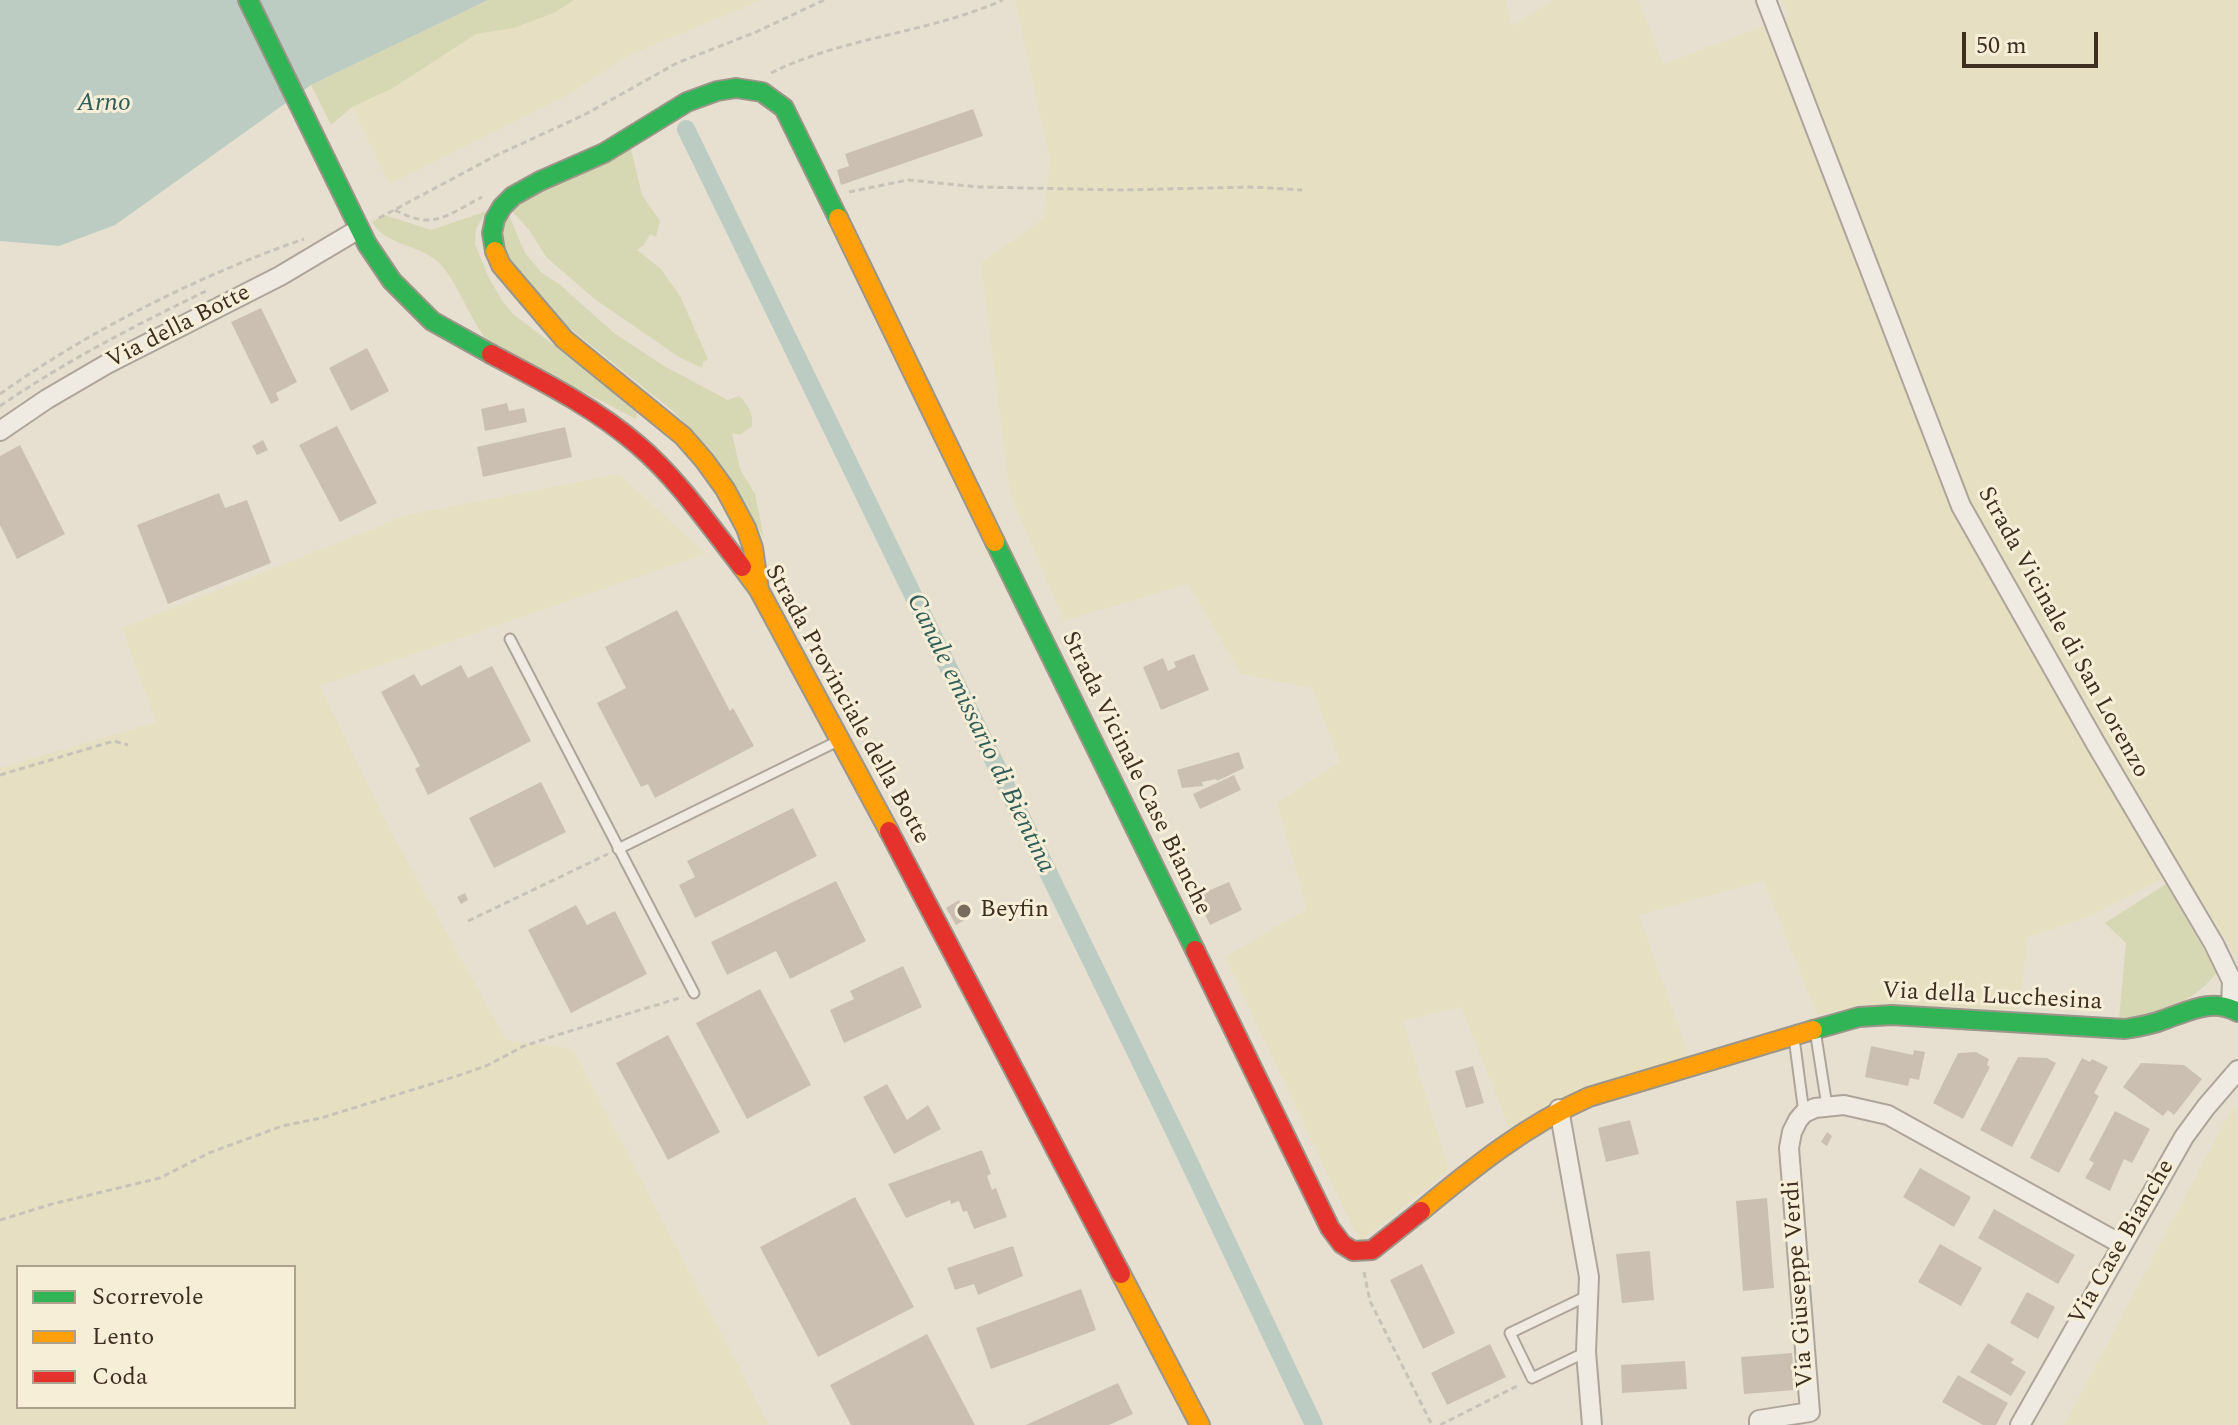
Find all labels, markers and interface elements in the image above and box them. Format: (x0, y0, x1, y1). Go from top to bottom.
scale bar (1966, 16, 2102, 66)
text: 50 m (1976, 28, 2027, 64)
water label: Arno (77, 89, 131, 121)
street label: Via della Botte (102, 279, 256, 377)
street label: Strada Vicinale di San Lorenzo (1970, 483, 2154, 783)
street label: Strada Provinciale della Botte (757, 560, 935, 850)
water label: Canale emissario di Bientina (898, 589, 1060, 879)
street label: Strada Vicinale Case Bianche (1054, 627, 1216, 921)
place label: Beyfin (980, 897, 1049, 925)
marker: Beyfin (955, 902, 973, 920)
street label: Via della Lucchesina (1881, 978, 2103, 1018)
street label: Via Case Bianche (2064, 1155, 2182, 1331)
street label: Via Giuseppe Verdi (1778, 1179, 1822, 1389)
legend (16, 1265, 296, 1409)
text: Scorrevole (92, 1279, 204, 1315)
text: Lento (92, 1319, 154, 1355)
text: Coda (92, 1359, 148, 1395)

